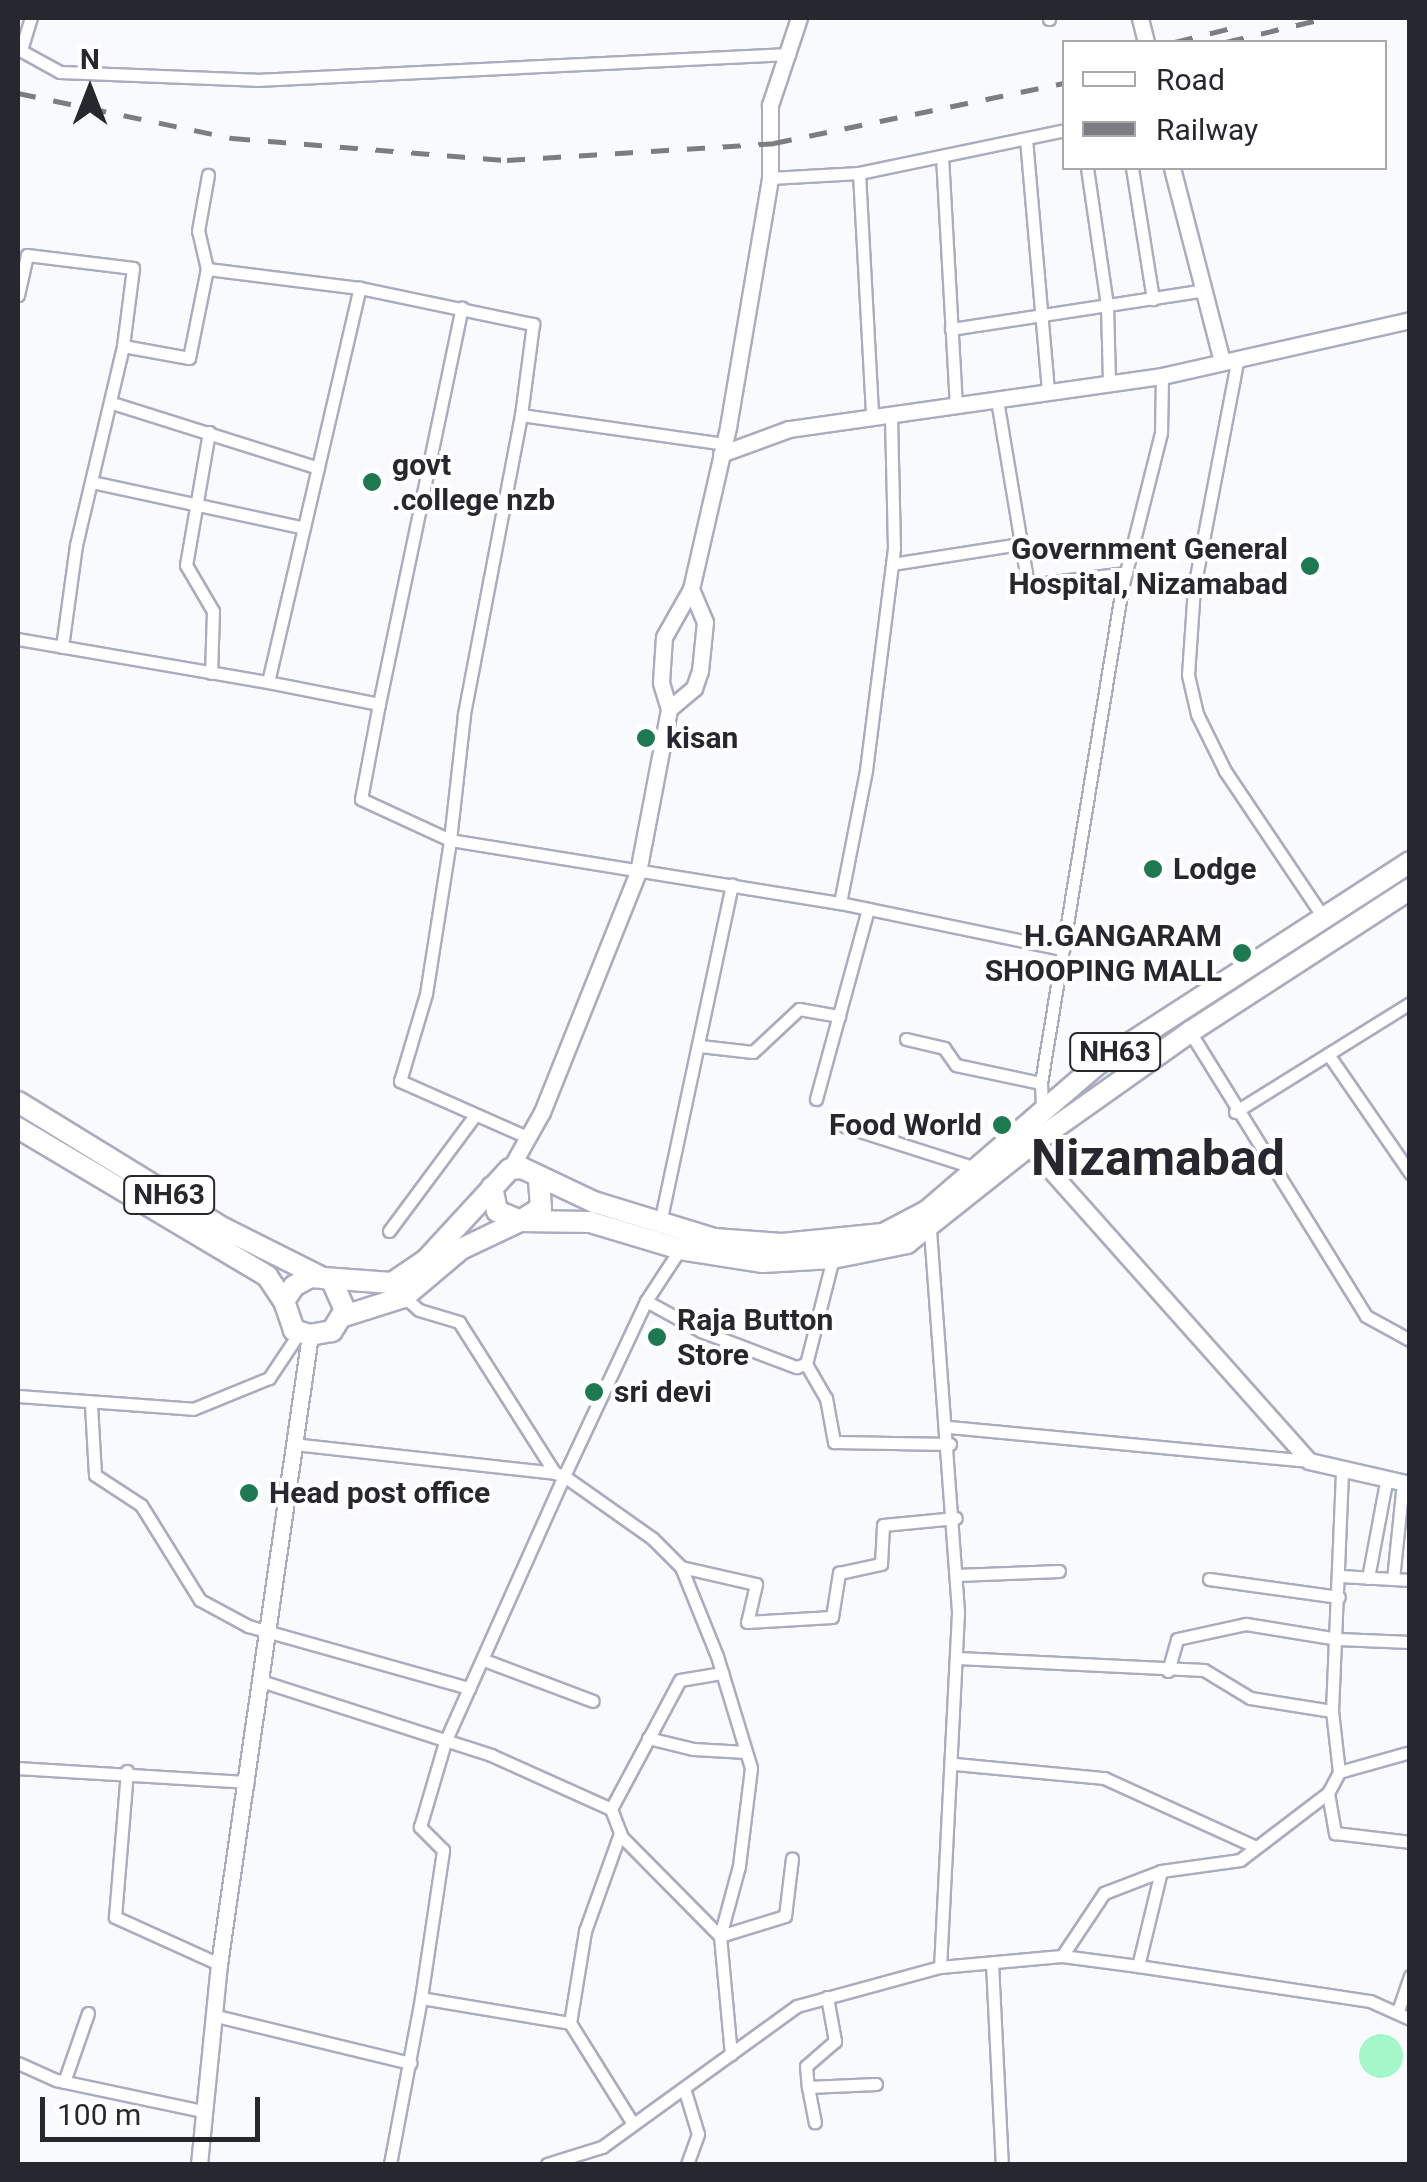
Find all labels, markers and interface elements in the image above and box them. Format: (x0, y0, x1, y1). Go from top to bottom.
north arrow (40, 40, 140, 140)
legend (1062, 40, 1387, 170)
text: N (80, 43, 100, 76)
text: Road (1156, 62, 1225, 97)
text: Railway (1156, 112, 1258, 147)
place label: govt .college nzb (392, 447, 555, 518)
marker: govt .college nzb (361, 471, 383, 493)
place label: Government General Hospital, Nizamabad (1008, 531, 1288, 602)
marker: Government General Hospital, Nizamabad (1297, 553, 1323, 579)
place label: kisan (666, 720, 738, 756)
marker: kisan (635, 727, 657, 749)
place label: Lodge (1173, 851, 1256, 887)
marker: Lodge (1142, 858, 1164, 880)
place label: H.GANGARAM SHOOPING MALL (985, 918, 1222, 988)
marker: H.GANGARAM SHOOPING MALL (1231, 942, 1253, 964)
road number: NH63 (1068, 1029, 1162, 1075)
place label: Food World (829, 1107, 982, 1143)
marker: Food World (991, 1114, 1013, 1136)
district label: Nizamabad (1031, 1129, 1285, 1189)
road number: NH63 (121, 1172, 216, 1218)
place label: Raja Button Store (677, 1302, 833, 1372)
marker: Raja Button Store (646, 1326, 668, 1348)
place label: sri devi (614, 1374, 712, 1410)
marker: sri devi (583, 1381, 605, 1403)
place label: Head post office (269, 1475, 490, 1511)
marker: Head post office (238, 1482, 260, 1504)
scale bar (45, 2077, 265, 2139)
text: 100 m (57, 2097, 141, 2132)

